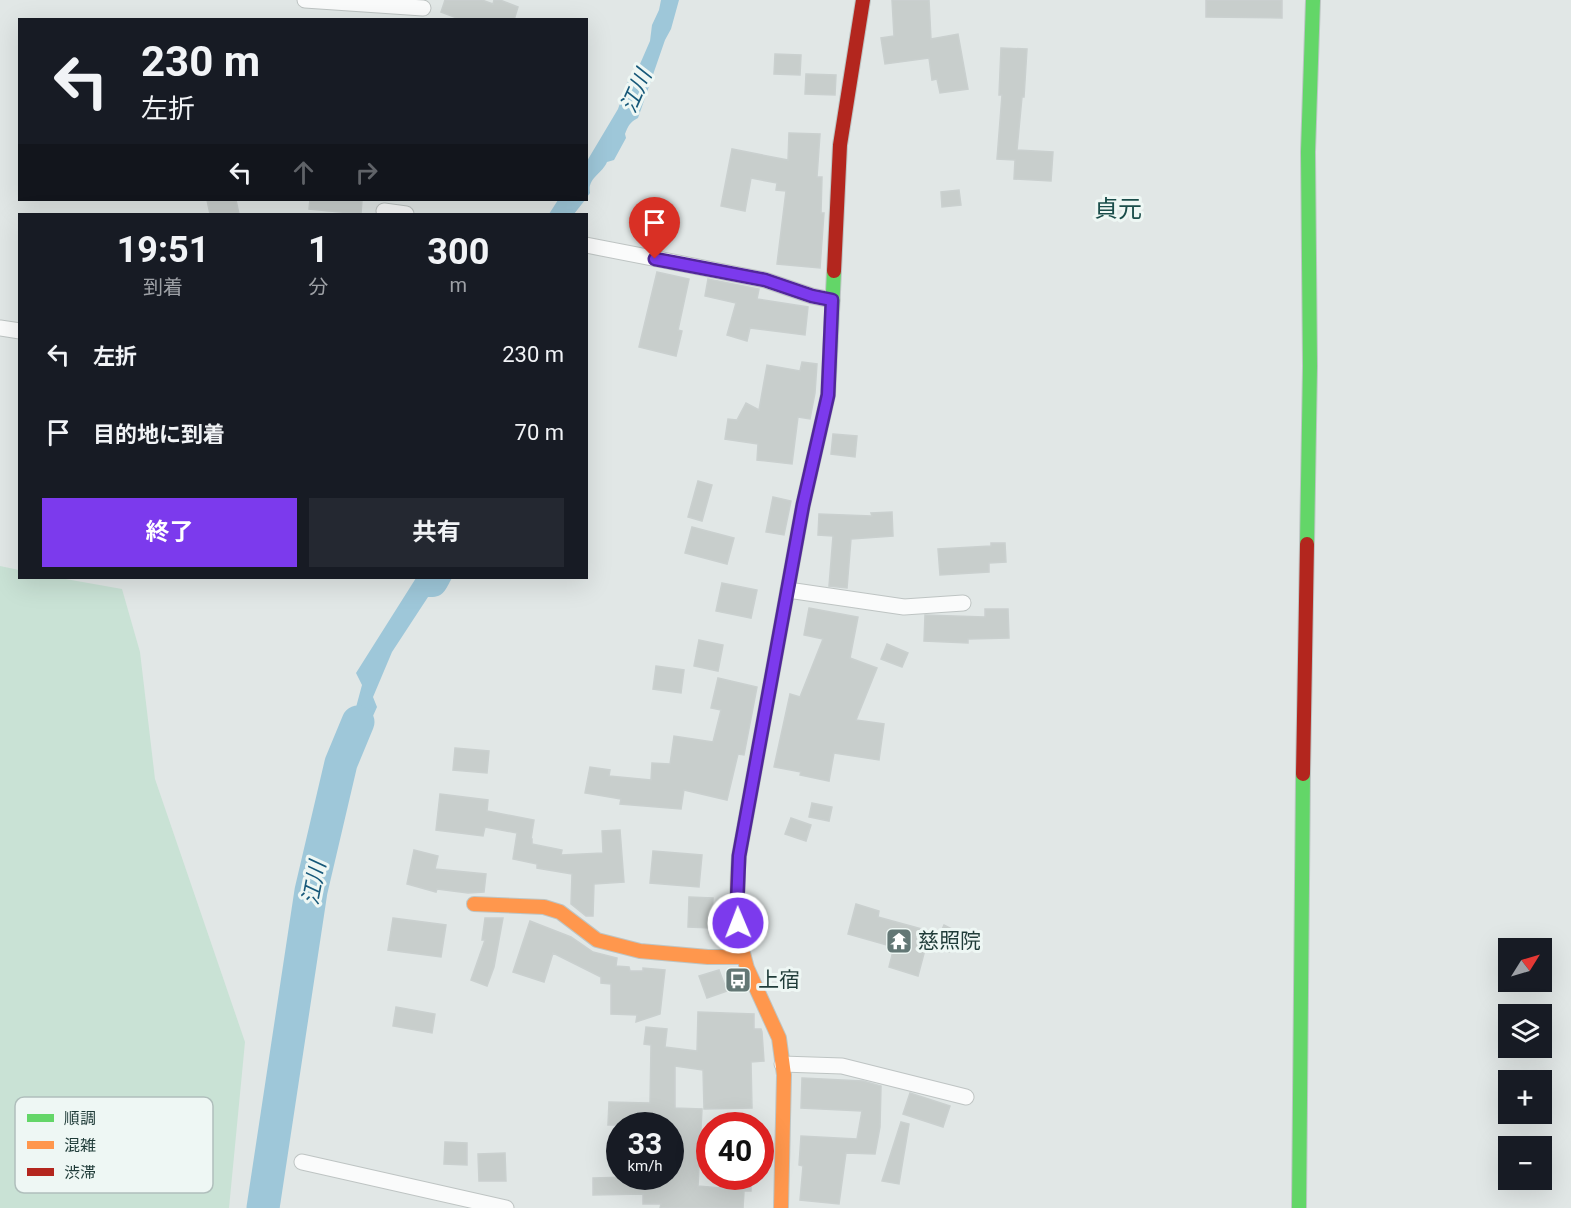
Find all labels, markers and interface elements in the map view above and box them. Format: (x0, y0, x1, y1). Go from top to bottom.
text: 230 m (141, 37, 260, 86)
icon: left (42, 42, 120, 120)
water label: 江川 (616, 64, 657, 116)
text: 左折 (141, 93, 195, 125)
icon: left (224, 156, 257, 189)
icon: ahead (287, 156, 320, 189)
icon: right (350, 156, 383, 189)
district label: 貞元 (1094, 195, 1142, 223)
pin (629, 197, 680, 259)
icon: arrive (638, 206, 671, 239)
text: 19:51 (117, 229, 209, 271)
text: 1 (308, 229, 329, 271)
text: 300 (427, 231, 489, 273)
text: m (450, 273, 467, 297)
text: 到着 (143, 275, 183, 299)
text: 分 (308, 275, 328, 299)
icon: left (42, 338, 75, 371)
text: 230 m (502, 342, 564, 367)
text: 左折 (93, 344, 137, 369)
icon: arrive (42, 416, 75, 449)
text: 70 m (515, 420, 564, 445)
text: 目的地に到着 (93, 422, 225, 447)
button: 終了 (42, 498, 297, 567)
button: 共有 (309, 498, 564, 567)
water label: 江川 (298, 857, 331, 907)
position arrow (706, 891, 770, 955)
temple icon: 慈照院 (884, 926, 914, 956)
place label: 慈照院 (918, 929, 981, 953)
north arrow (1498, 938, 1552, 992)
map controls (1498, 938, 1552, 1190)
bus stop icon: 上宿 (723, 965, 753, 995)
place label: 上宿 (758, 968, 800, 992)
button: layers (1498, 1004, 1552, 1058)
button: + (1498, 1070, 1552, 1124)
legend (15, 1097, 213, 1193)
text: 順調 (64, 1109, 96, 1128)
speed limit sign: 40 (696, 1112, 774, 1190)
text: 33 (628, 1126, 662, 1161)
text: 混雑 (64, 1136, 96, 1155)
button: − (1498, 1136, 1552, 1190)
text: km/h (627, 1157, 663, 1175)
text: 渋滞 (64, 1163, 96, 1182)

